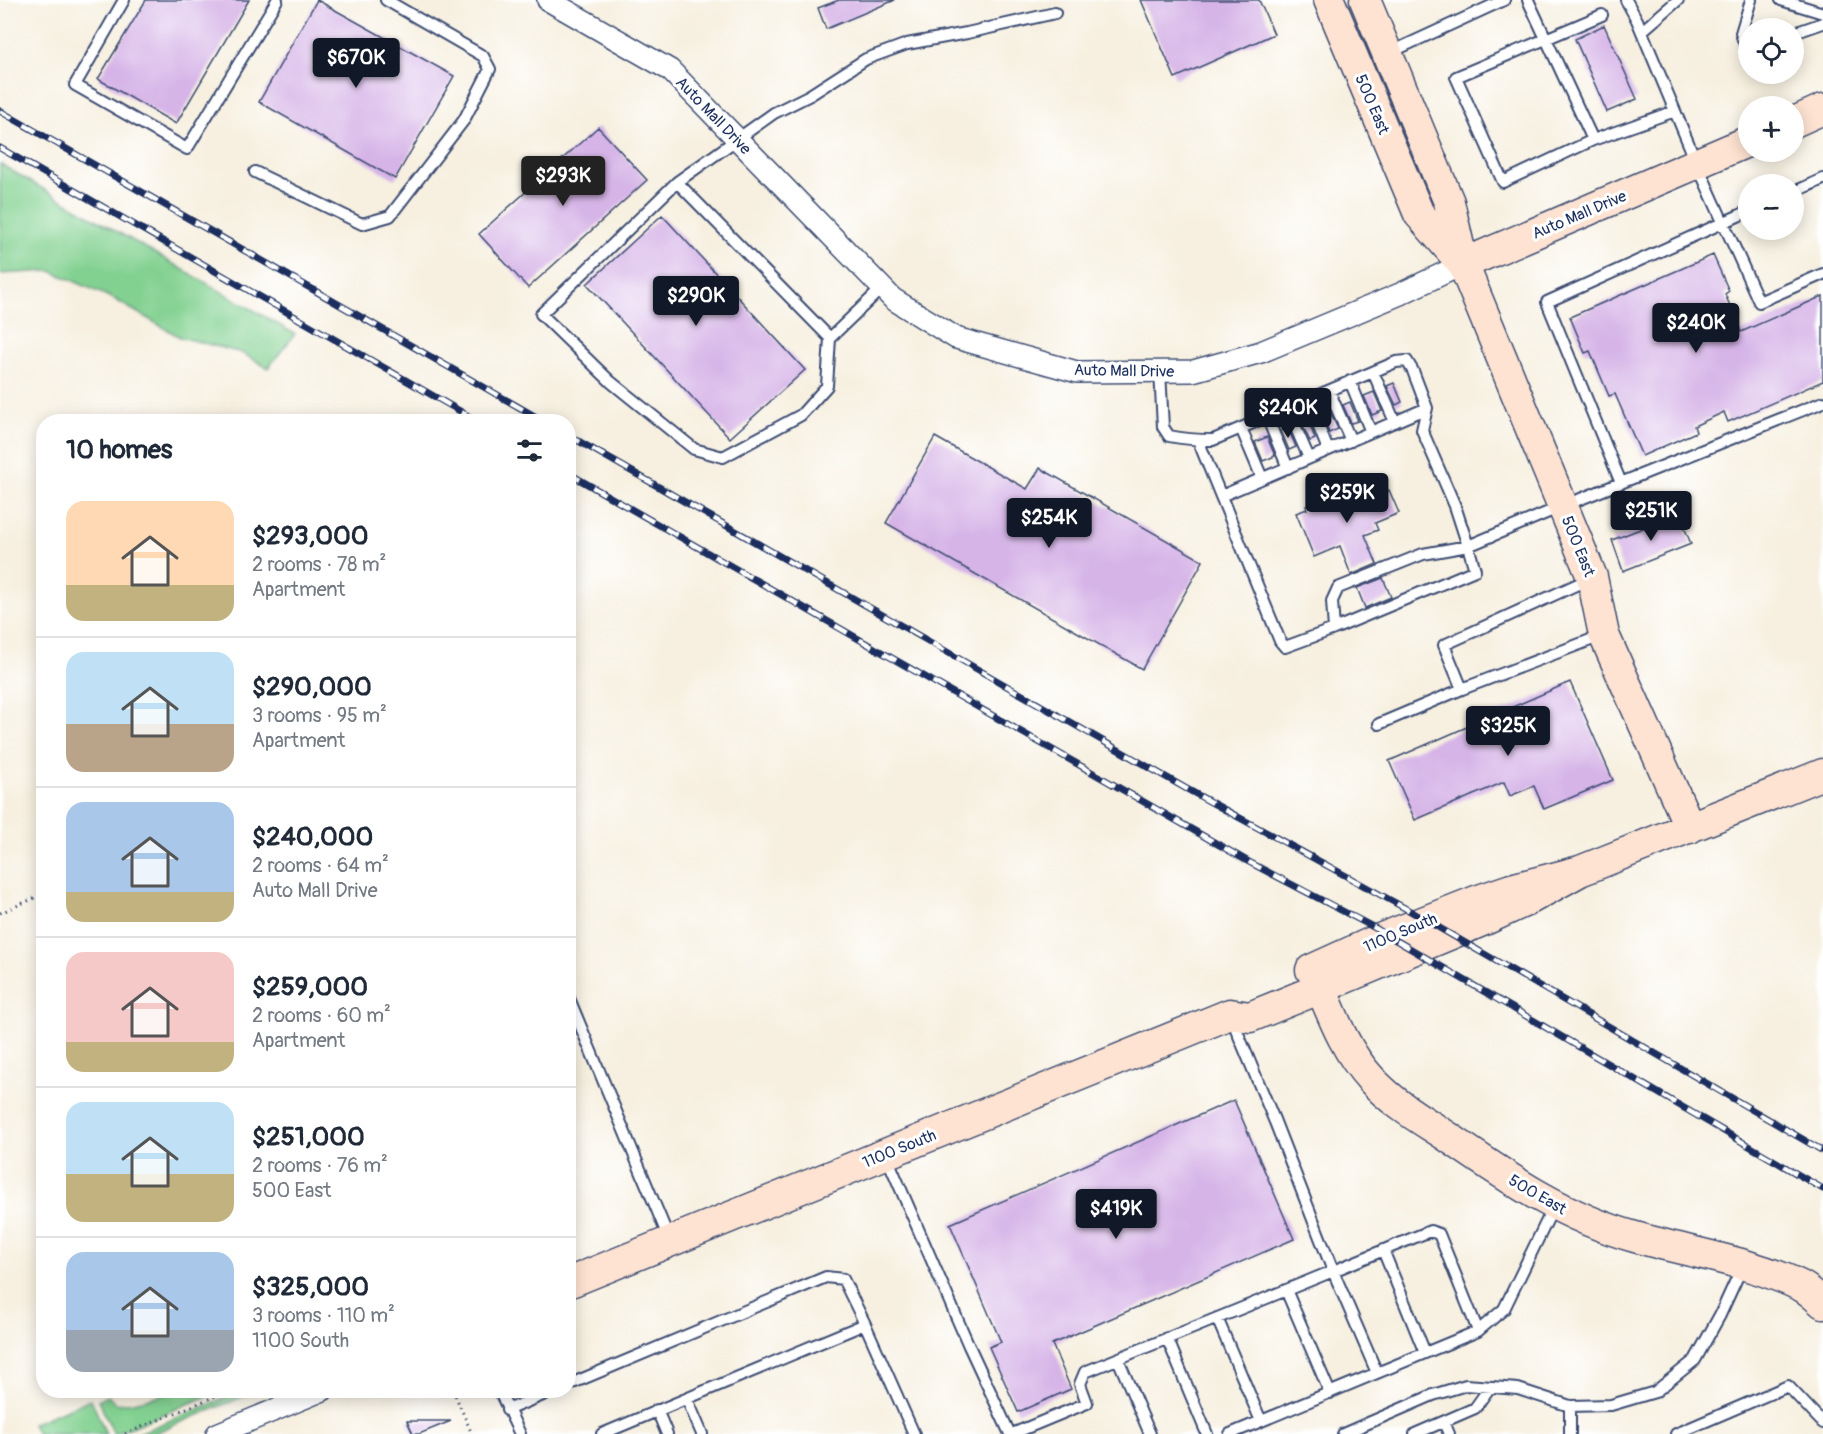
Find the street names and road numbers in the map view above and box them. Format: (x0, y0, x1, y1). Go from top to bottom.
street label: 500 East (1350, 71, 1394, 138)
street label: Auto Mall Drive (671, 73, 755, 159)
street label: Auto Mall Drive (1529, 186, 1630, 244)
street label: Auto Mall Drive (1074, 360, 1175, 382)
street label: 500 East (1557, 513, 1599, 580)
street label: 1100 South (1361, 909, 1440, 957)
street label: 1100 South (860, 1125, 939, 1173)
street label: 500 East (1505, 1170, 1570, 1220)

